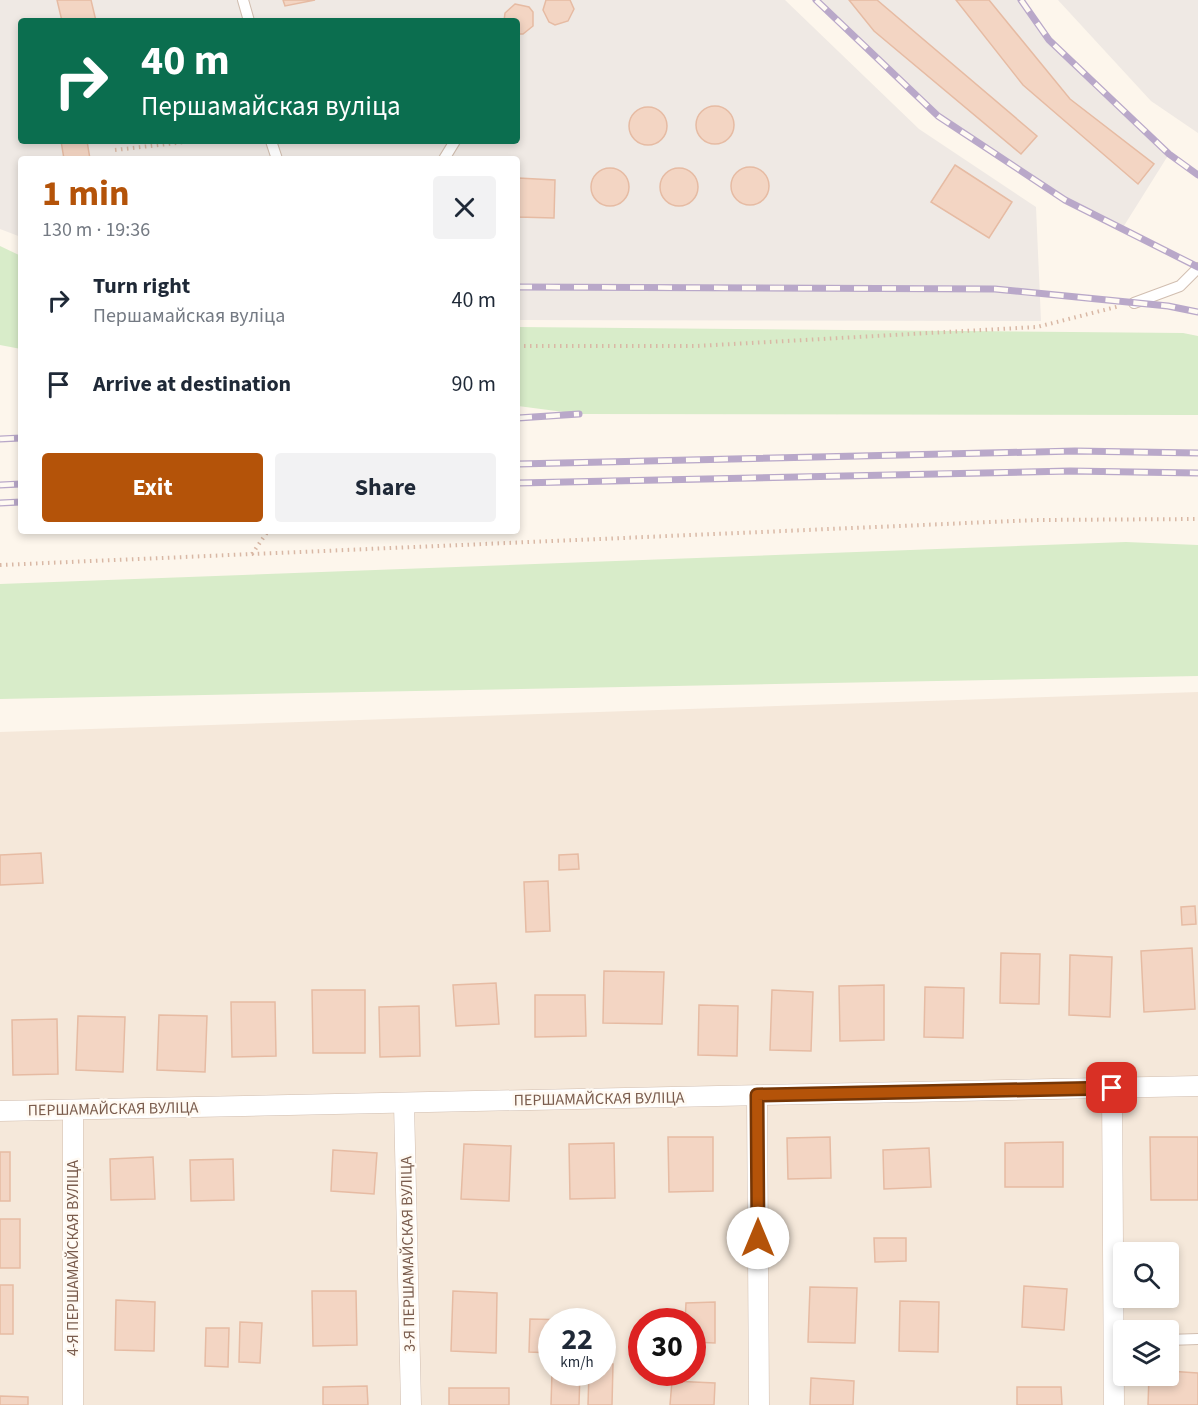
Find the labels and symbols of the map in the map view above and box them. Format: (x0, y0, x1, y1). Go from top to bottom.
pin (1086, 1062, 1137, 1113)
street label: ПЕРШАМАЙСКАЯ ВУЛІЦА (513, 1087, 685, 1111)
street label: ПЕРШАМАЙСКАЯ ВУЛІЦА (27, 1097, 199, 1121)
street label: 3-Я ПЕРШАМАЙСКАЯ ВУЛІЦА (395, 1156, 421, 1352)
street label: 4-Я ПЕРШАМАЙСКАЯ ВУЛІЦА (62, 1160, 84, 1356)
position arrow (726, 1206, 790, 1270)
speed limit sign: 30 (628, 1308, 706, 1386)

